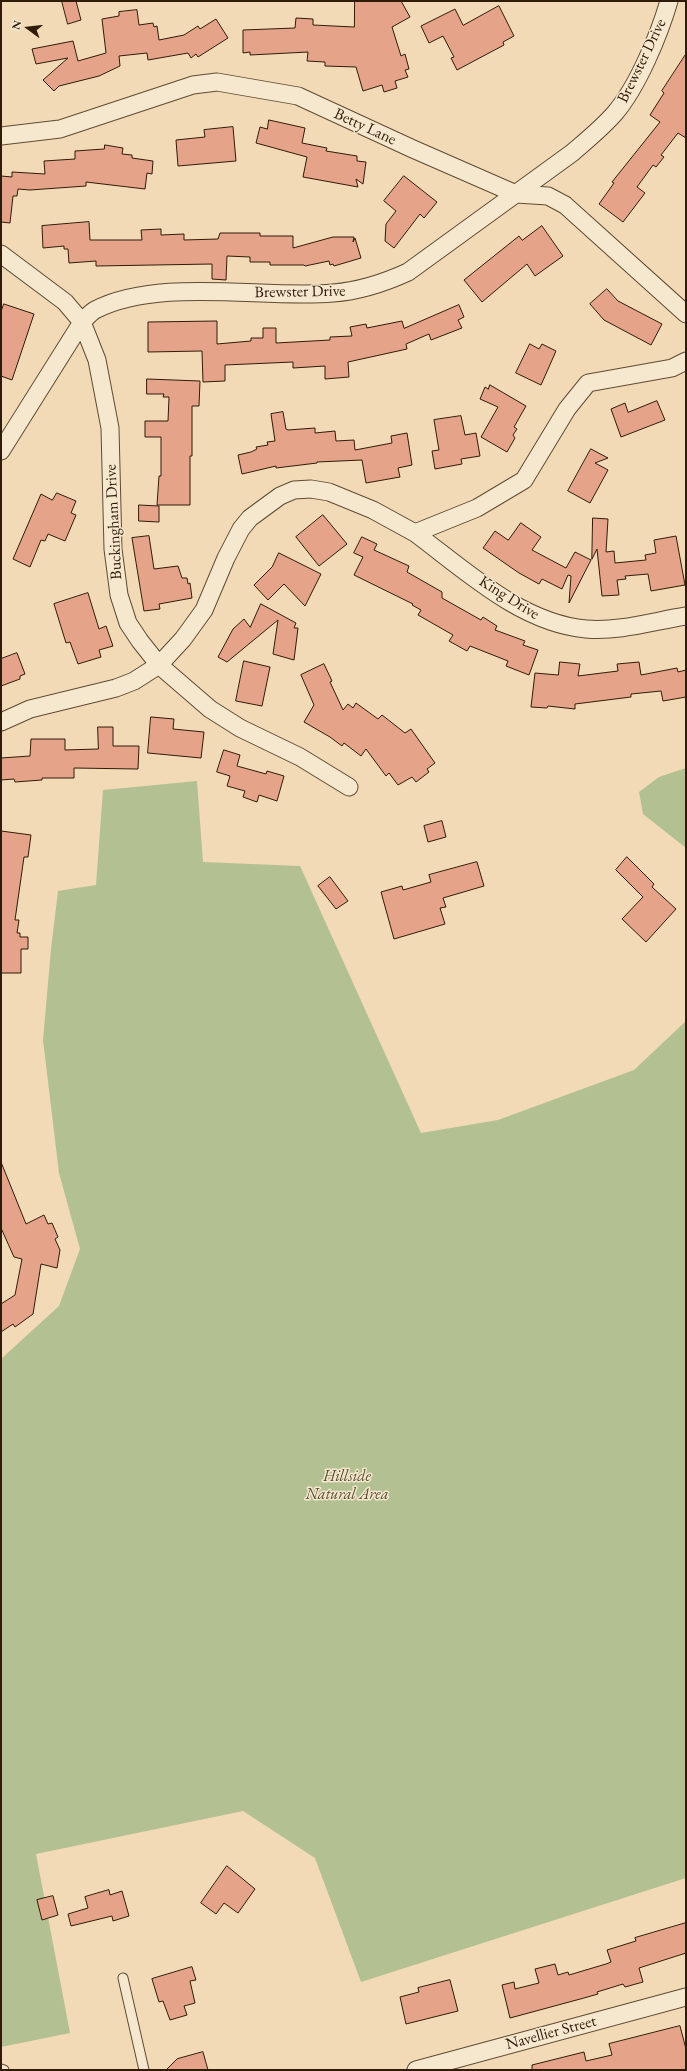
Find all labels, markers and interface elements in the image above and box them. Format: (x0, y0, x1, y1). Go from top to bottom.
north arrow (8, 8, 48, 48)
street label: Brewster Drive (613, 16, 671, 106)
text: N (8, 19, 24, 31)
street label: Betty Lane (331, 104, 399, 150)
street label: Brewster Drive (254, 282, 346, 302)
street label: Buckingham Drive (101, 464, 127, 580)
street label: King Drive (475, 572, 543, 624)
park label: Hillside Natural Area (305, 1467, 389, 1505)
street label: Navellier Street (504, 2012, 598, 2054)

